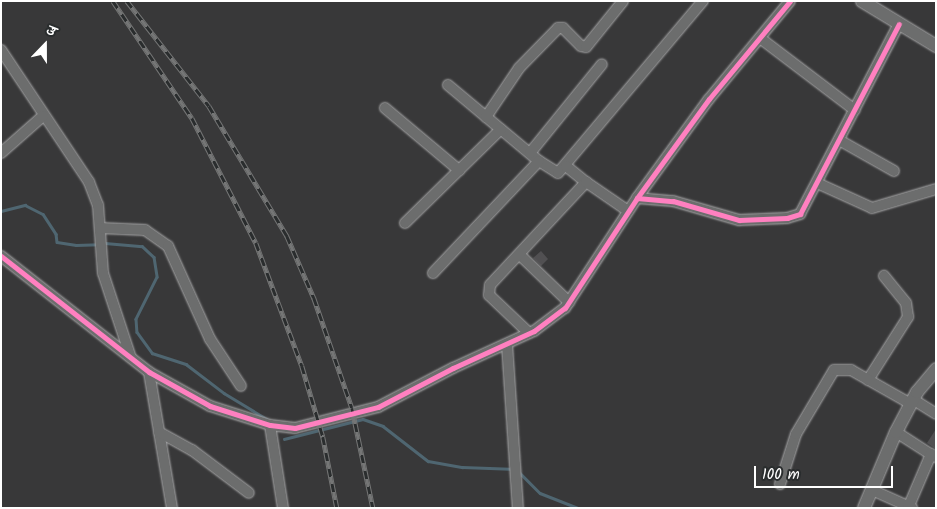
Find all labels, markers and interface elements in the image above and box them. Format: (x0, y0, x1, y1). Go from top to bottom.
text: उ (42, 19, 59, 43)
north arrow (20, 20, 70, 70)
scale bar (757, 456, 896, 488)
text: 100 m (762, 463, 800, 487)

